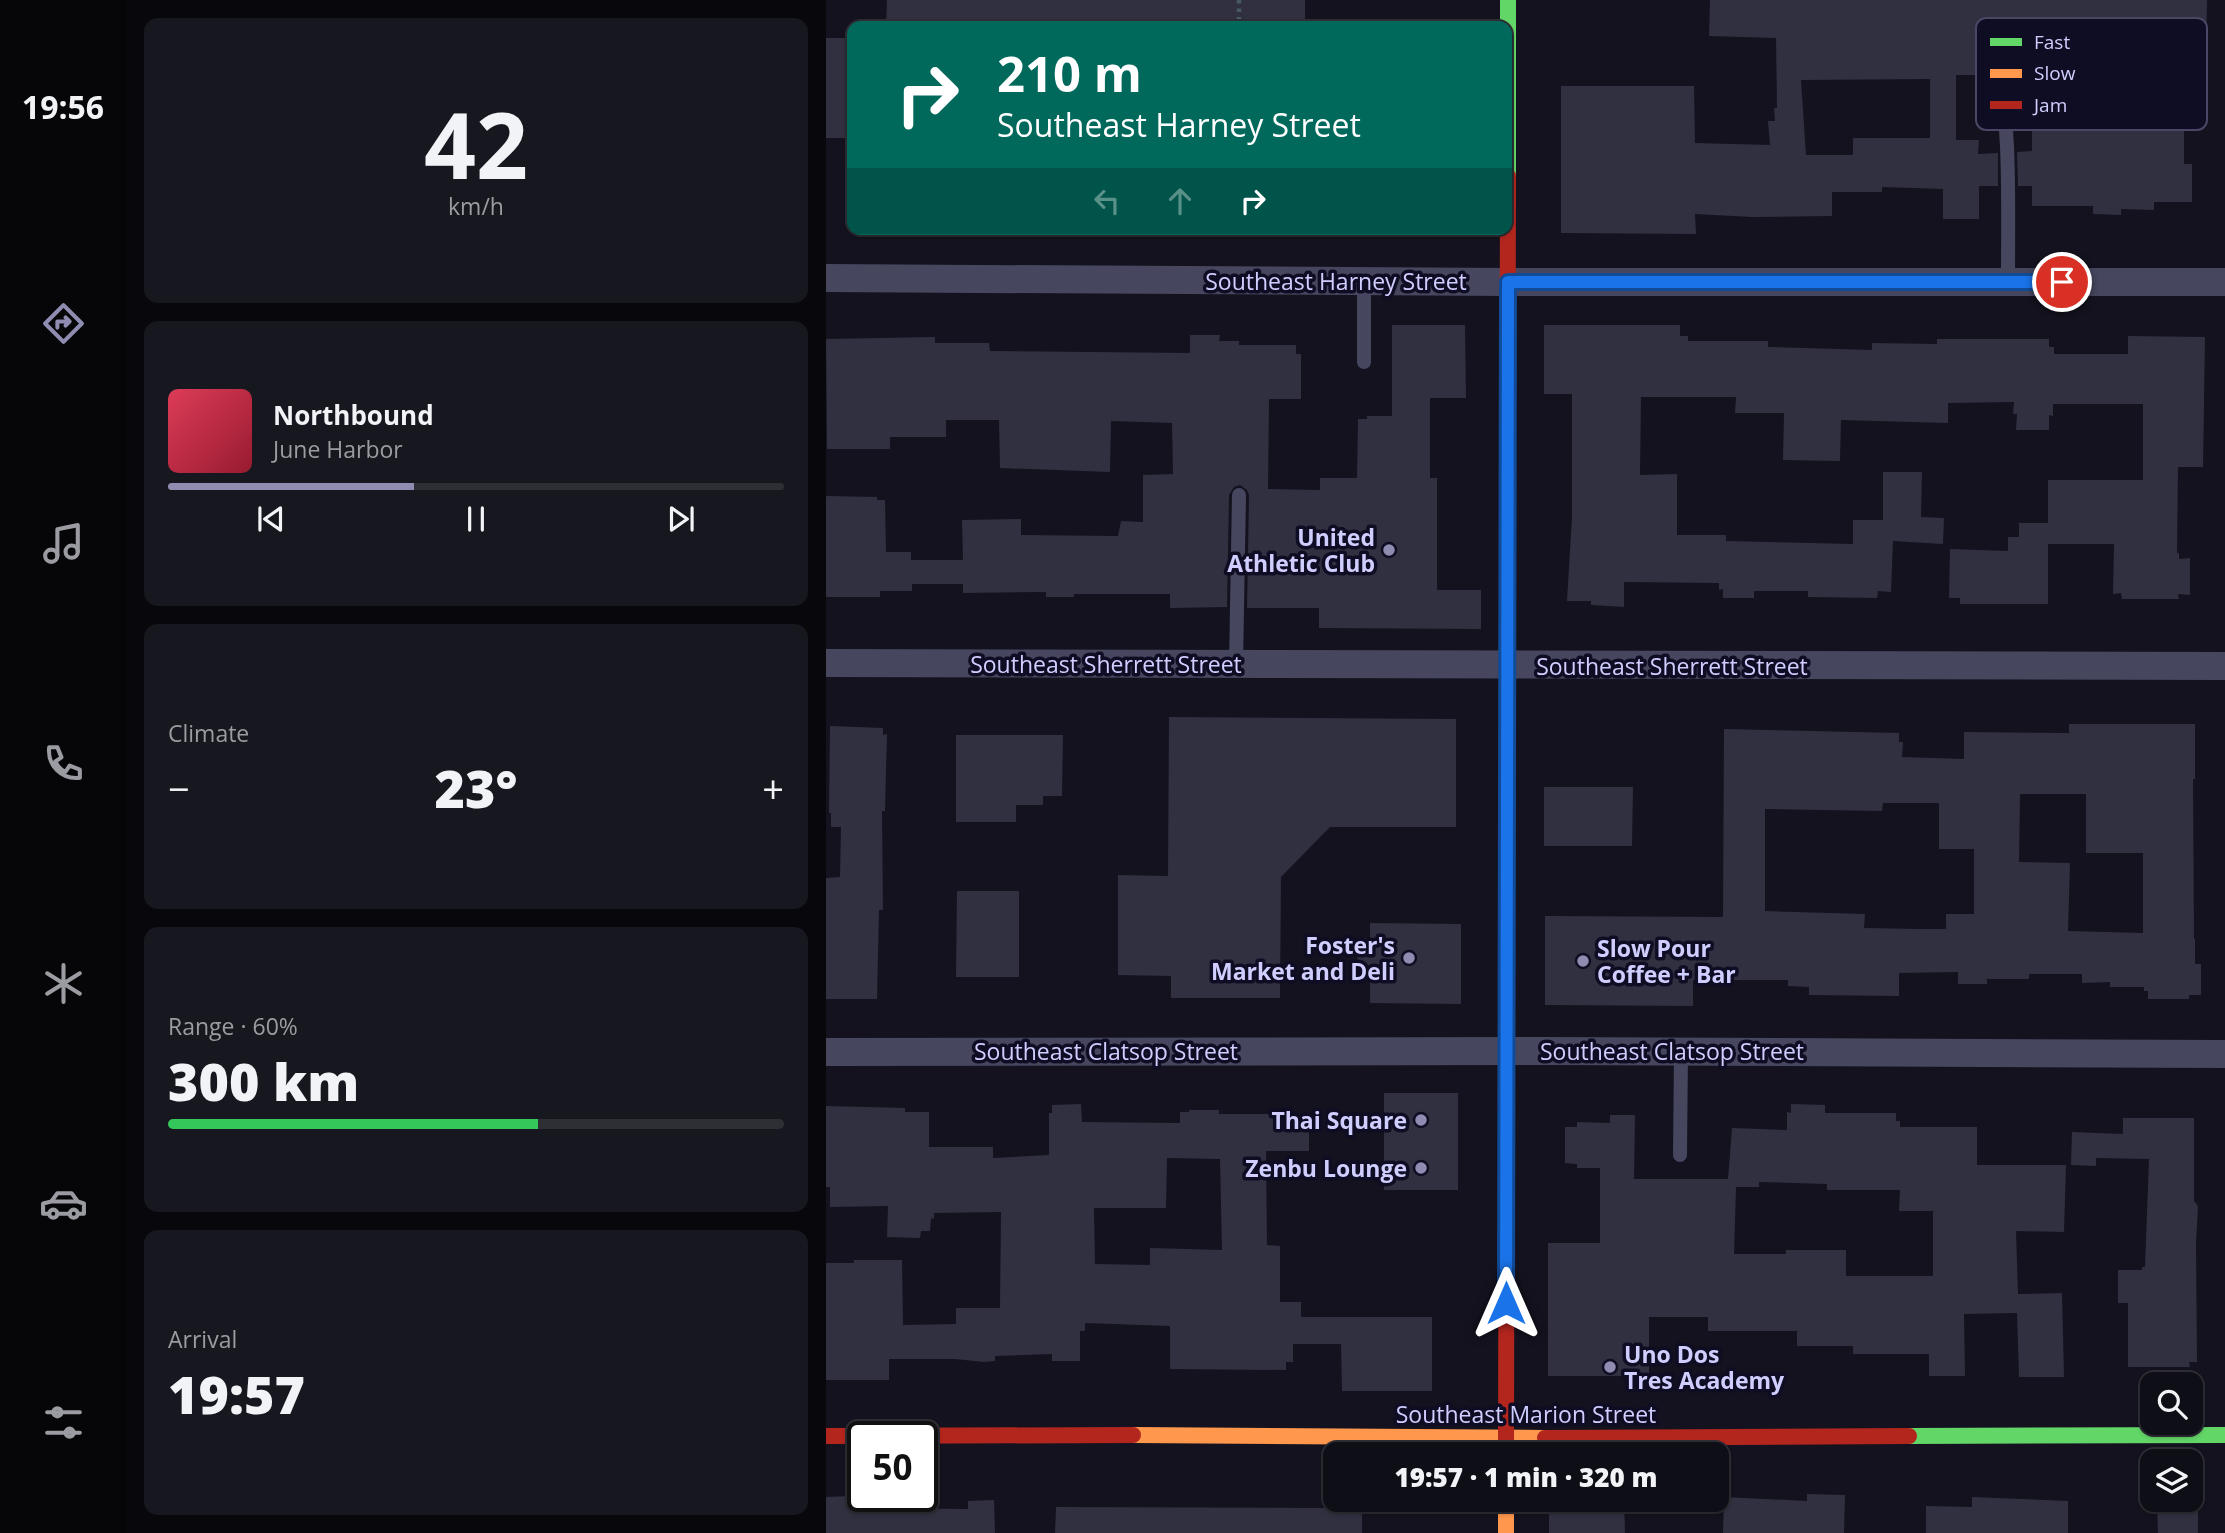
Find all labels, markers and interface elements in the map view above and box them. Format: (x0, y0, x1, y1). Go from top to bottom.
legend (1976, 18, 2207, 130)
text: Fast (2034, 29, 2070, 55)
text: 210 m (997, 40, 1142, 106)
icon: right (882, 49, 973, 140)
text: Slow (2034, 60, 2076, 86)
text: 42 (424, 82, 528, 206)
text: 19:56 (22, 85, 104, 128)
text: Jam (2032, 92, 2067, 118)
text: Southeast Harney Street (997, 103, 1361, 146)
icon: left (1088, 182, 1126, 220)
icon: ahead (1161, 182, 1199, 220)
icon: right (1234, 182, 1272, 220)
text: km/h (448, 190, 504, 222)
pin (2032, 252, 2092, 312)
icon: arrive (2043, 263, 2081, 301)
street label: Southeast Harney Street (1205, 265, 1467, 297)
icon: directions (39, 299, 88, 348)
text: Northbound (273, 397, 434, 433)
text: June Harbor (273, 433, 403, 465)
icon: previous (252, 500, 290, 538)
icon: pause (457, 500, 495, 538)
icon: next (662, 500, 700, 538)
icon: music (39, 519, 88, 568)
place label: United Athletic Club (1227, 521, 1375, 579)
marker: United Athletic Club (1381, 542, 1397, 558)
street label: Southeast Sherrett Street (970, 648, 1242, 680)
street label: Southeast Sherrett Street (1536, 650, 1808, 682)
text: Climate (168, 717, 249, 749)
icon: phone (39, 739, 88, 788)
text: 23° (435, 752, 517, 823)
text: − (168, 762, 190, 814)
text: + (762, 762, 784, 814)
place label: Foster's Market and Deli (1211, 929, 1395, 987)
place label: Slow Pour Coffee + Bar (1597, 932, 1736, 990)
marker: Foster's Market and Deli (1401, 950, 1417, 966)
marker: Slow Pour Coffee + Bar (1575, 953, 1591, 969)
icon: climate (39, 959, 88, 1008)
text: Range · 60% (168, 1010, 298, 1042)
street label: Southeast Clatsop Street (974, 1035, 1238, 1067)
street label: Southeast Clatsop Street (1540, 1035, 1804, 1067)
text: 300 km (168, 1045, 359, 1116)
place label: Thai Square (1271, 1104, 1407, 1136)
marker: Thai Square (1413, 1112, 1429, 1128)
place label: Zenbu Lounge (1245, 1152, 1407, 1184)
marker: Zenbu Lounge (1413, 1160, 1429, 1176)
icon: car (39, 1179, 88, 1228)
position arrow (1469, 1266, 1543, 1340)
text: Arrival (168, 1323, 237, 1355)
place label: Uno Dos Tres Academy (1624, 1338, 1785, 1396)
text: 19:57 (168, 1358, 305, 1429)
marker: Uno Dos Tres Academy (1602, 1359, 1618, 1375)
map controls (2140, 1372, 2203, 1512)
button: search (2140, 1372, 2203, 1435)
icon: filters (39, 1398, 88, 1447)
street label: Southeast Marion Street (1396, 1398, 1656, 1430)
speed limit sign: 50 (847, 1421, 938, 1512)
button: layers (2140, 1449, 2203, 1512)
text: 19:57 · 1 min · 320 m (1395, 1459, 1657, 1495)

